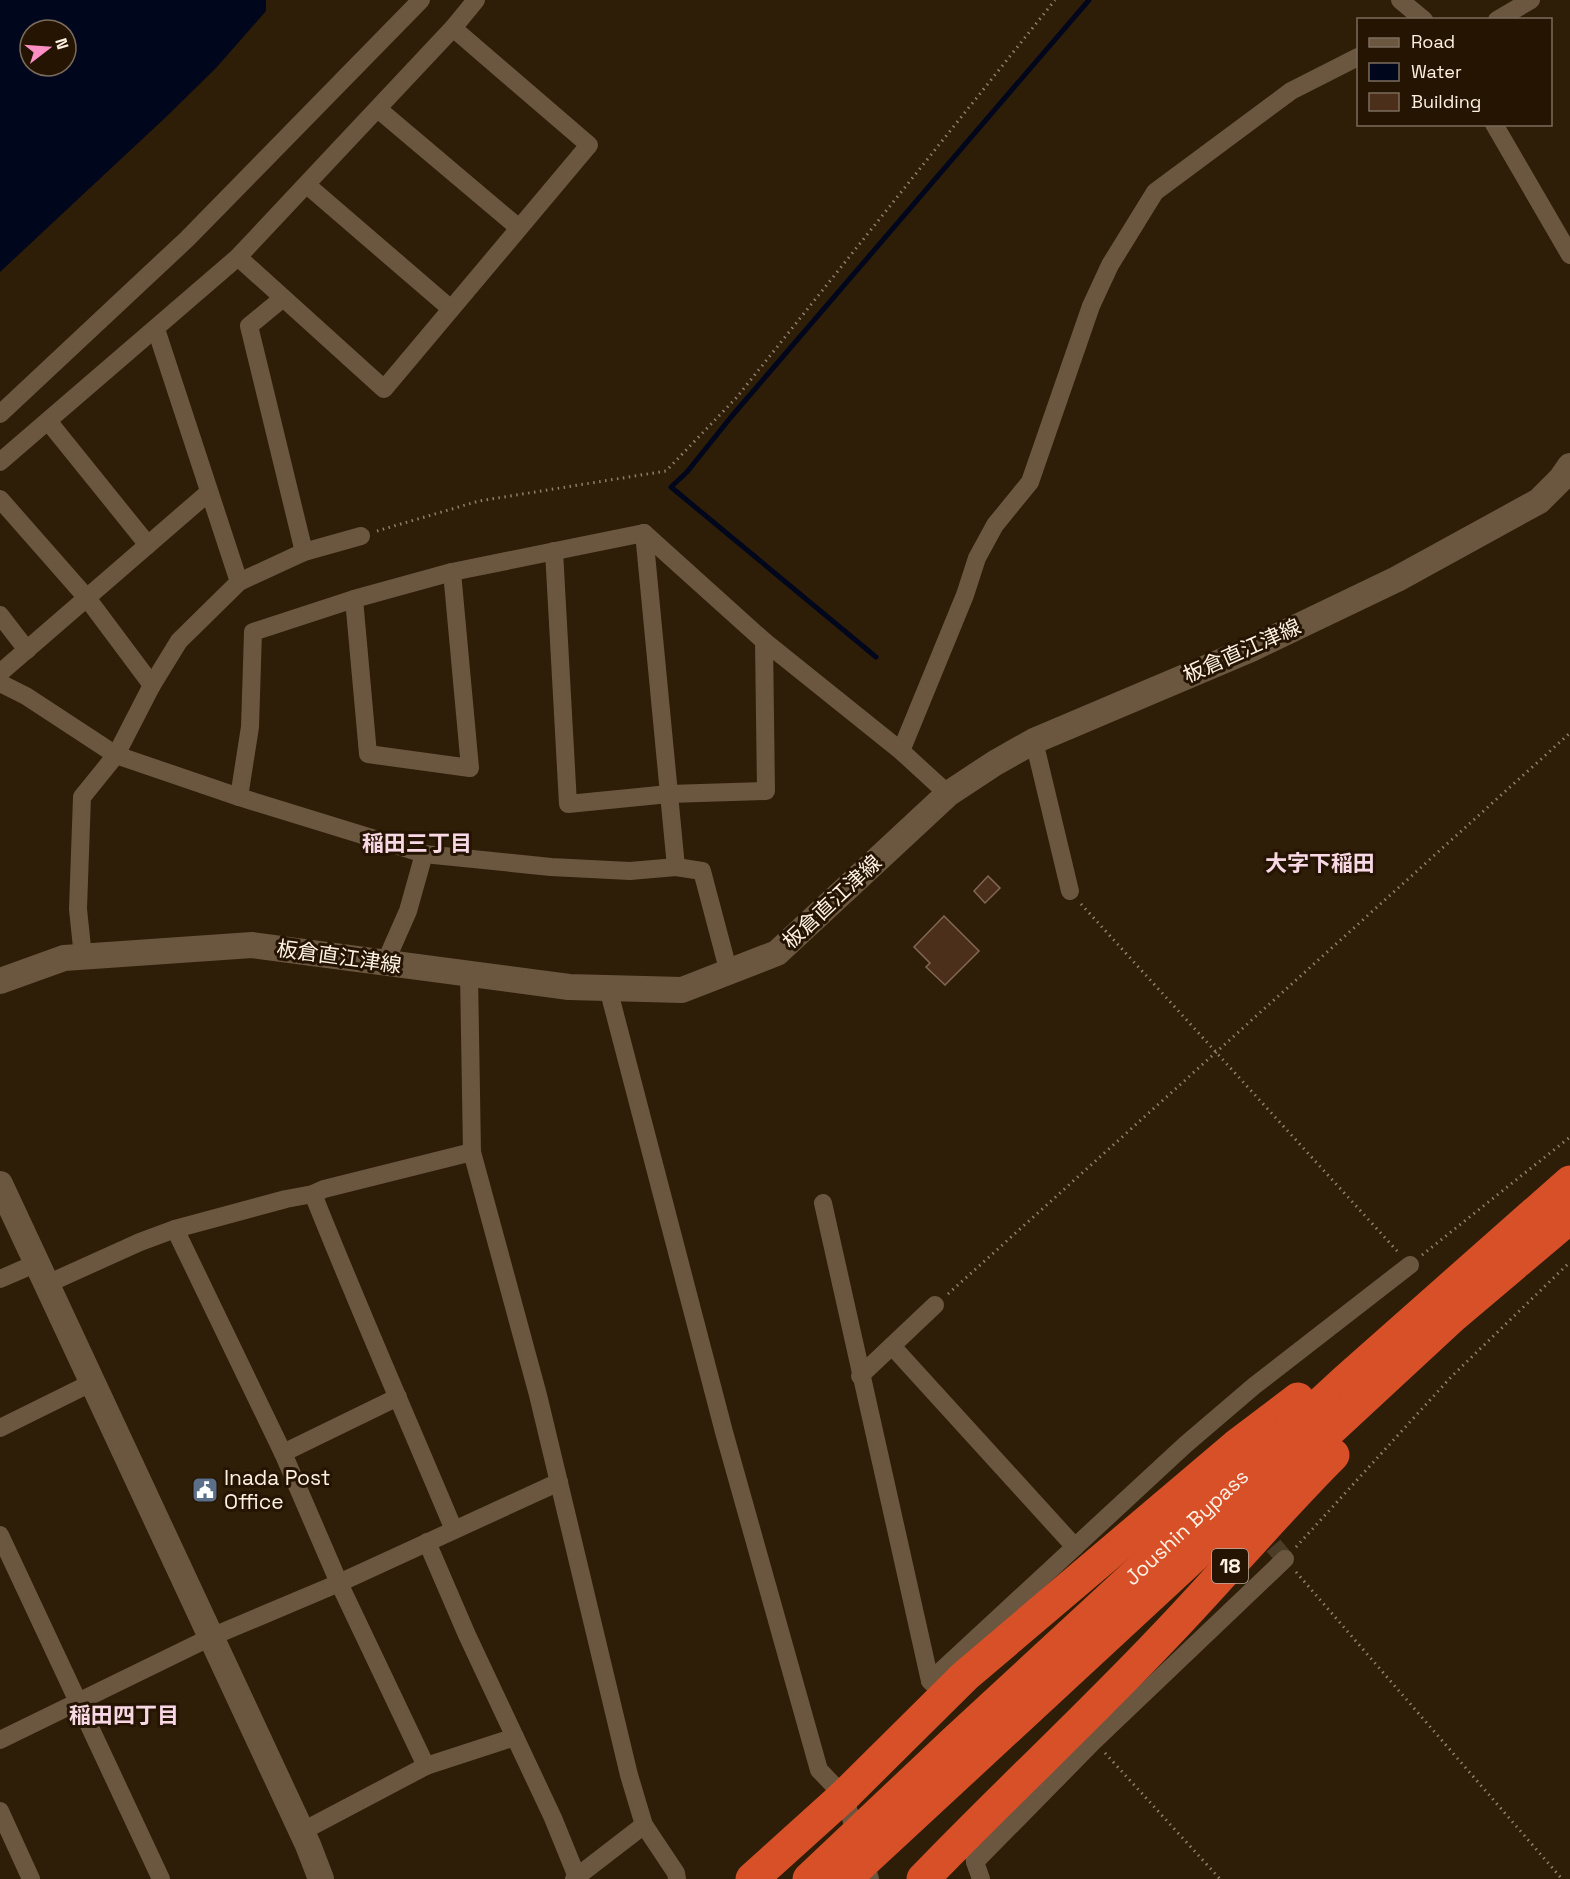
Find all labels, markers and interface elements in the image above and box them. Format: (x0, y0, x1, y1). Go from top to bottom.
north arrow (18, 18, 78, 78)
legend (1357, 18, 1552, 126)
text: Road (1411, 30, 1455, 53)
text: N (50, 36, 73, 52)
text: Water (1411, 60, 1462, 83)
text: Building (1411, 90, 1481, 113)
street label: 板倉直江津線 (1179, 613, 1305, 689)
district label: 稲田三丁目 (362, 829, 472, 857)
street label: 板倉直江津線 (776, 849, 887, 954)
district label: 大字下稲田 (1265, 849, 1375, 877)
street label: 板倉直江津線 (275, 934, 403, 979)
street label: Joushin Bypass (1118, 1463, 1254, 1591)
place label: Inada Post Office (224, 1464, 331, 1515)
public building icon: Inada Post Office (190, 1475, 220, 1505)
road number: 18 (1212, 1549, 1248, 1583)
district label: 稲田四丁目 (69, 1701, 179, 1729)

